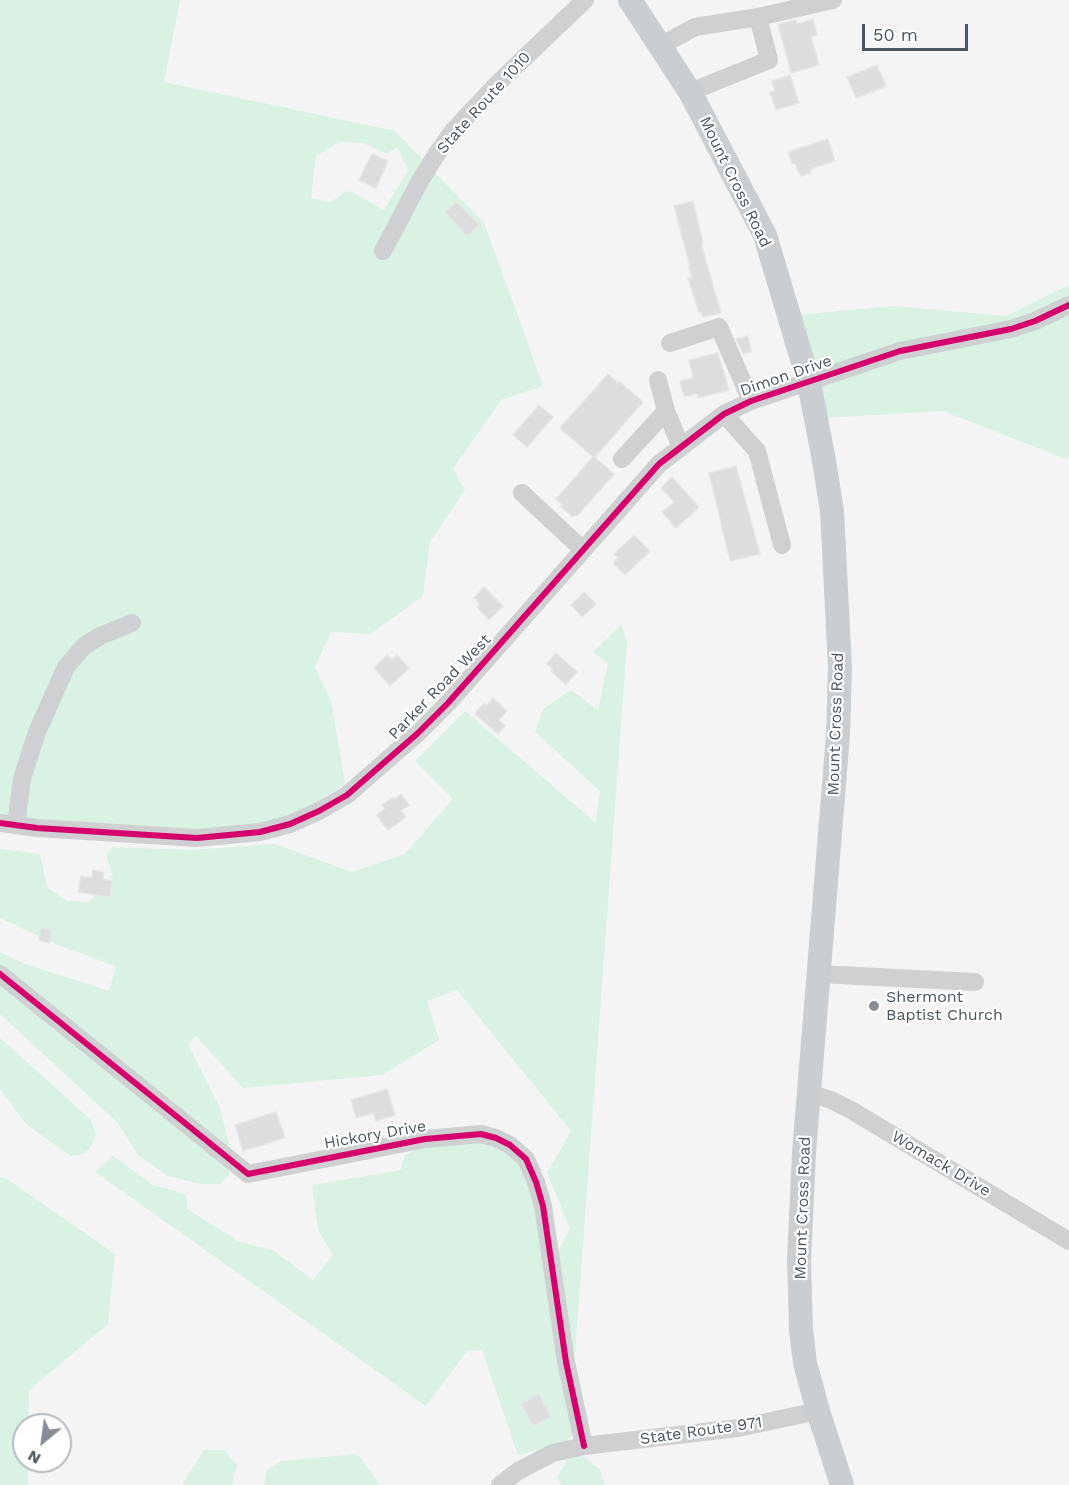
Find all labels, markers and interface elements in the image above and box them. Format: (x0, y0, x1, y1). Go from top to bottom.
scale bar (865, 12, 972, 50)
text: 50 m (873, 24, 918, 45)
street label: State Route 1010 (433, 48, 535, 158)
street label: Mount Cross Road (695, 113, 775, 251)
street label: Dimon Drive (738, 351, 834, 401)
street label: Parker Road West (385, 630, 495, 744)
street label: Mount Cross Road (824, 652, 848, 796)
place label: Shermont Baptist Church (886, 987, 1003, 1025)
marker: Shermont Baptist Church (867, 999, 881, 1013)
street label: Hickory Drive (322, 1117, 428, 1153)
street label: Womack Drive (888, 1127, 994, 1201)
street label: Mount Cross Road (791, 1136, 815, 1280)
north arrow (12, 1413, 72, 1473)
street label: State Route 971 (639, 1413, 763, 1449)
text: N (24, 1446, 44, 1469)

